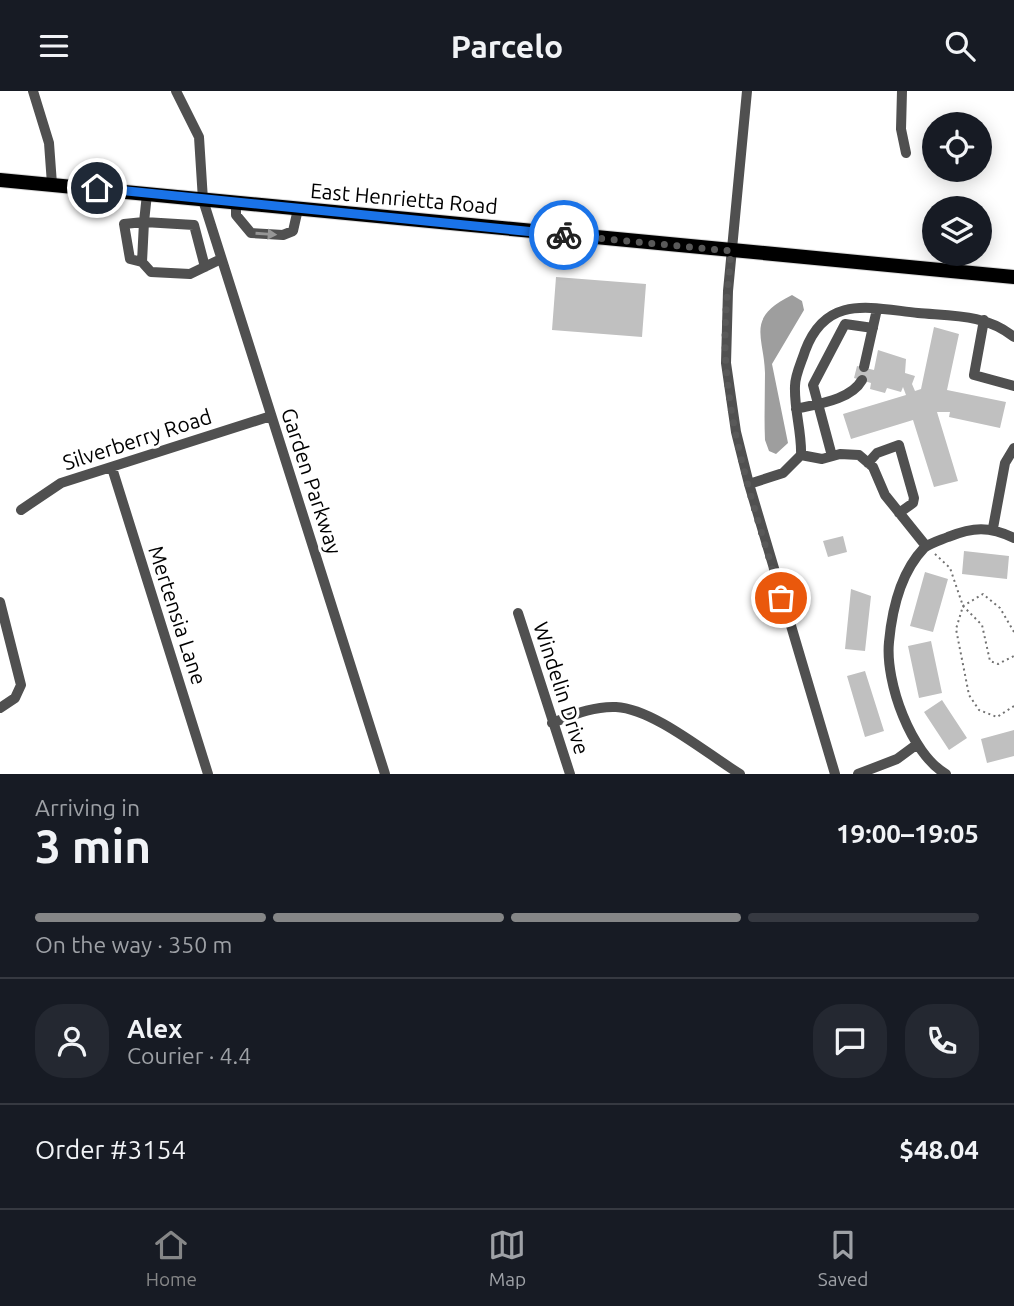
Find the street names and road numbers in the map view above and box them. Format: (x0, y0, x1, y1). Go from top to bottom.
street label: East Henrietta Road (309, 178, 499, 218)
street label: Silverberry Road (60, 404, 214, 474)
street label: Garden Parkway (277, 405, 347, 557)
street label: Mertensia Lane (144, 543, 212, 687)
street label: Windelin Drive (529, 619, 595, 757)

